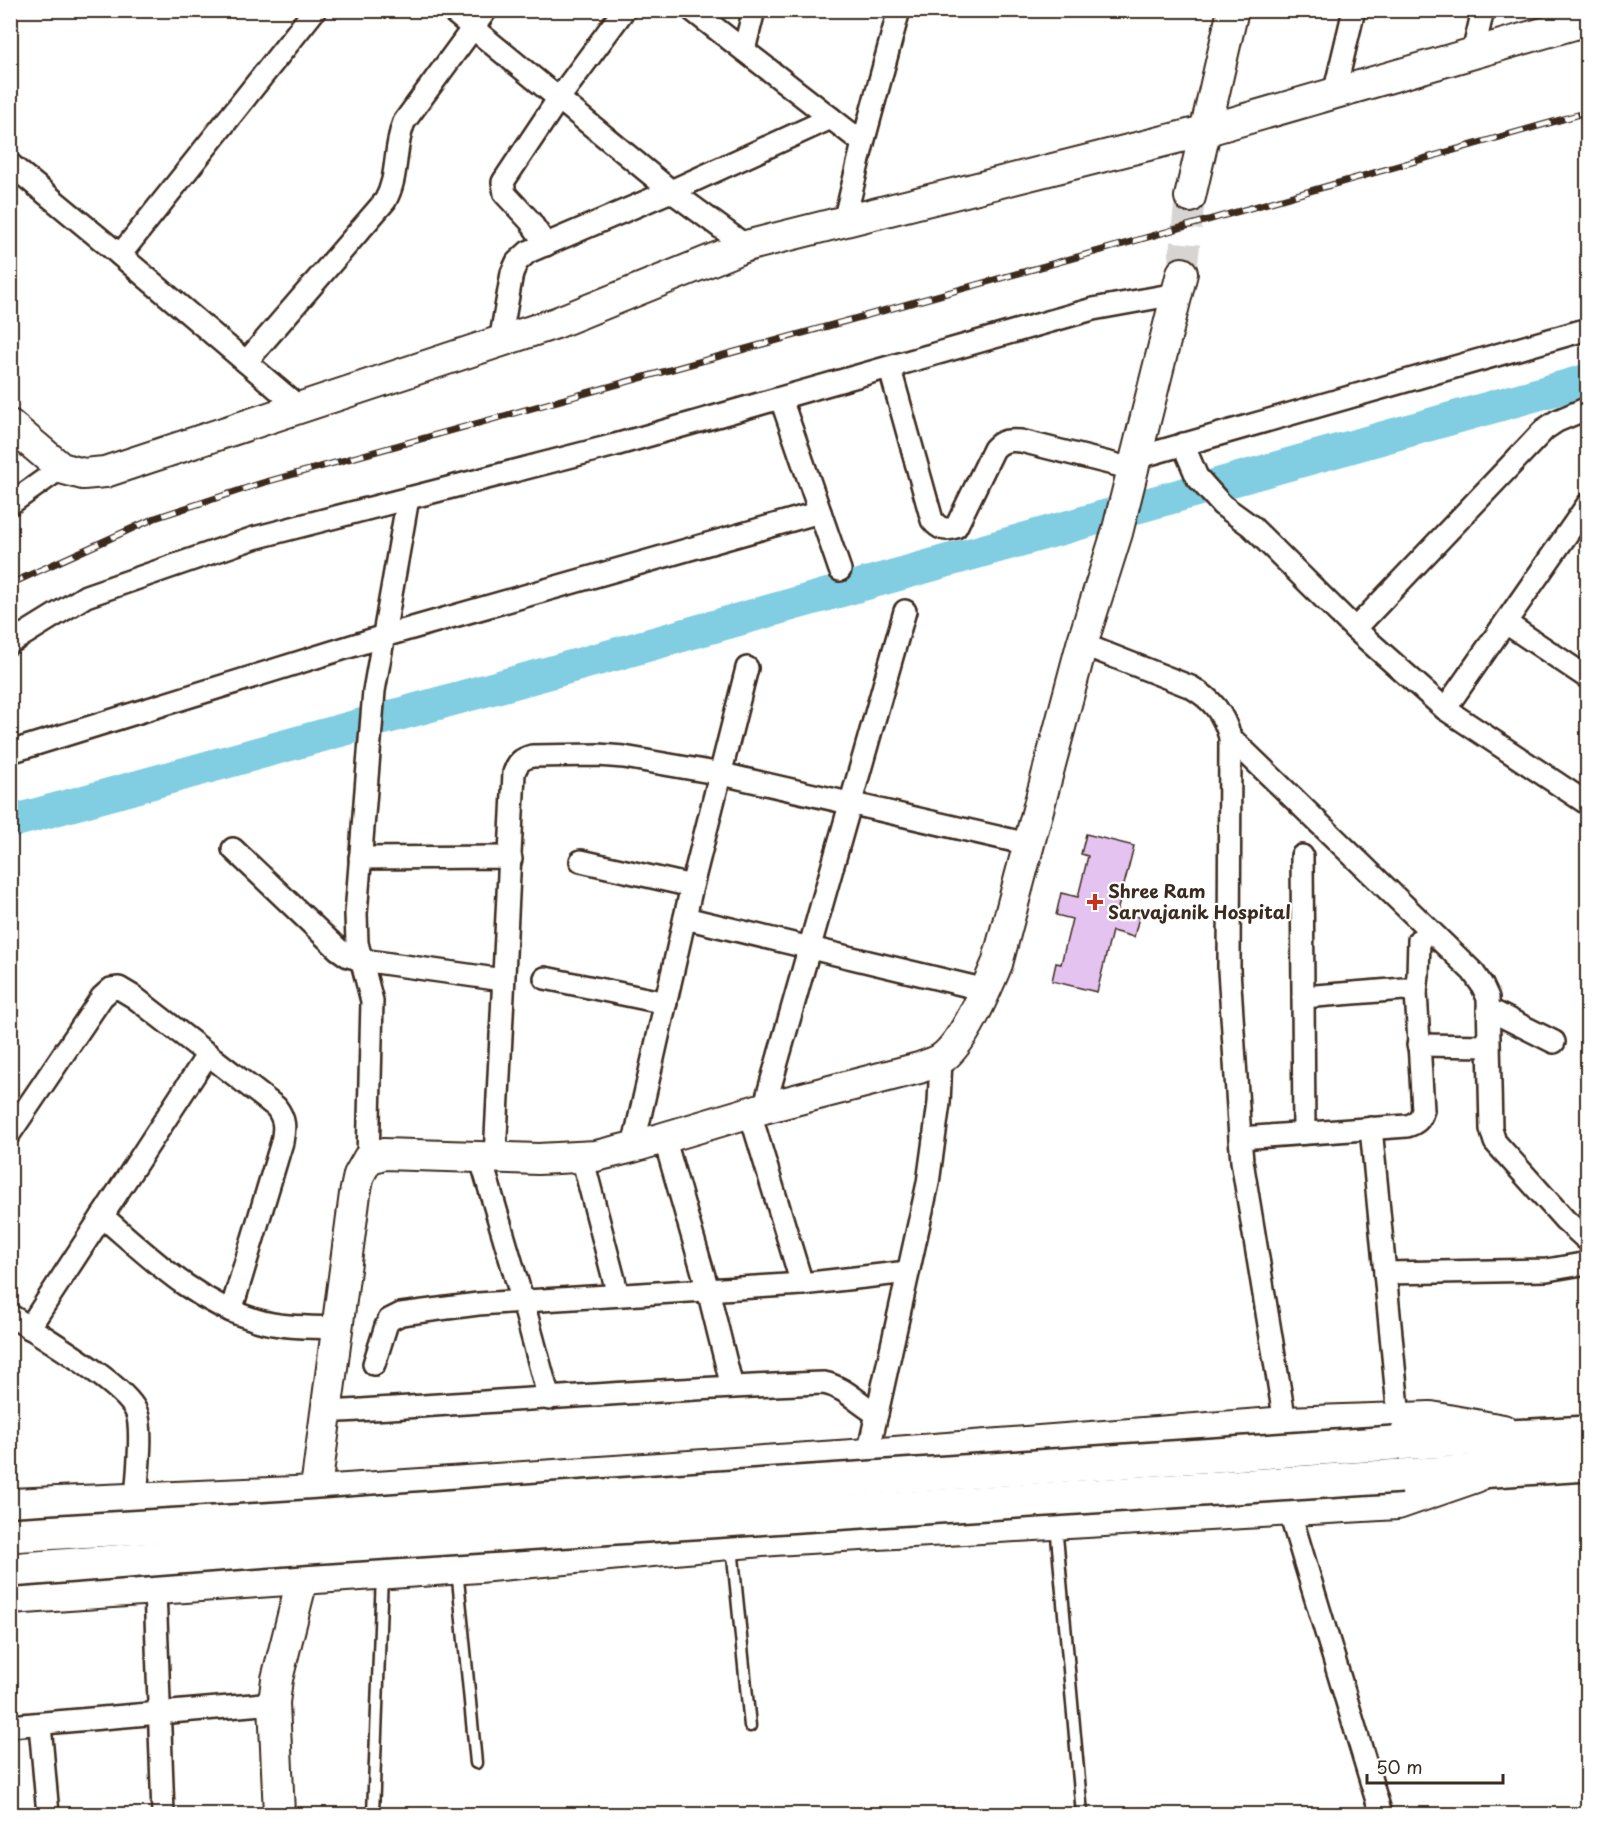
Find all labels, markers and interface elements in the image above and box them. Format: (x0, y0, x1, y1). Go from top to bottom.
place label: Shree Ram Sarvajanik Hospital (1108, 877, 1291, 925)
marker: Shree Ram Sarvajanik Hospital (1086, 893, 1104, 911)
scale bar (1367, 1747, 1504, 1785)
text: 50 m (1376, 1753, 1423, 1780)

